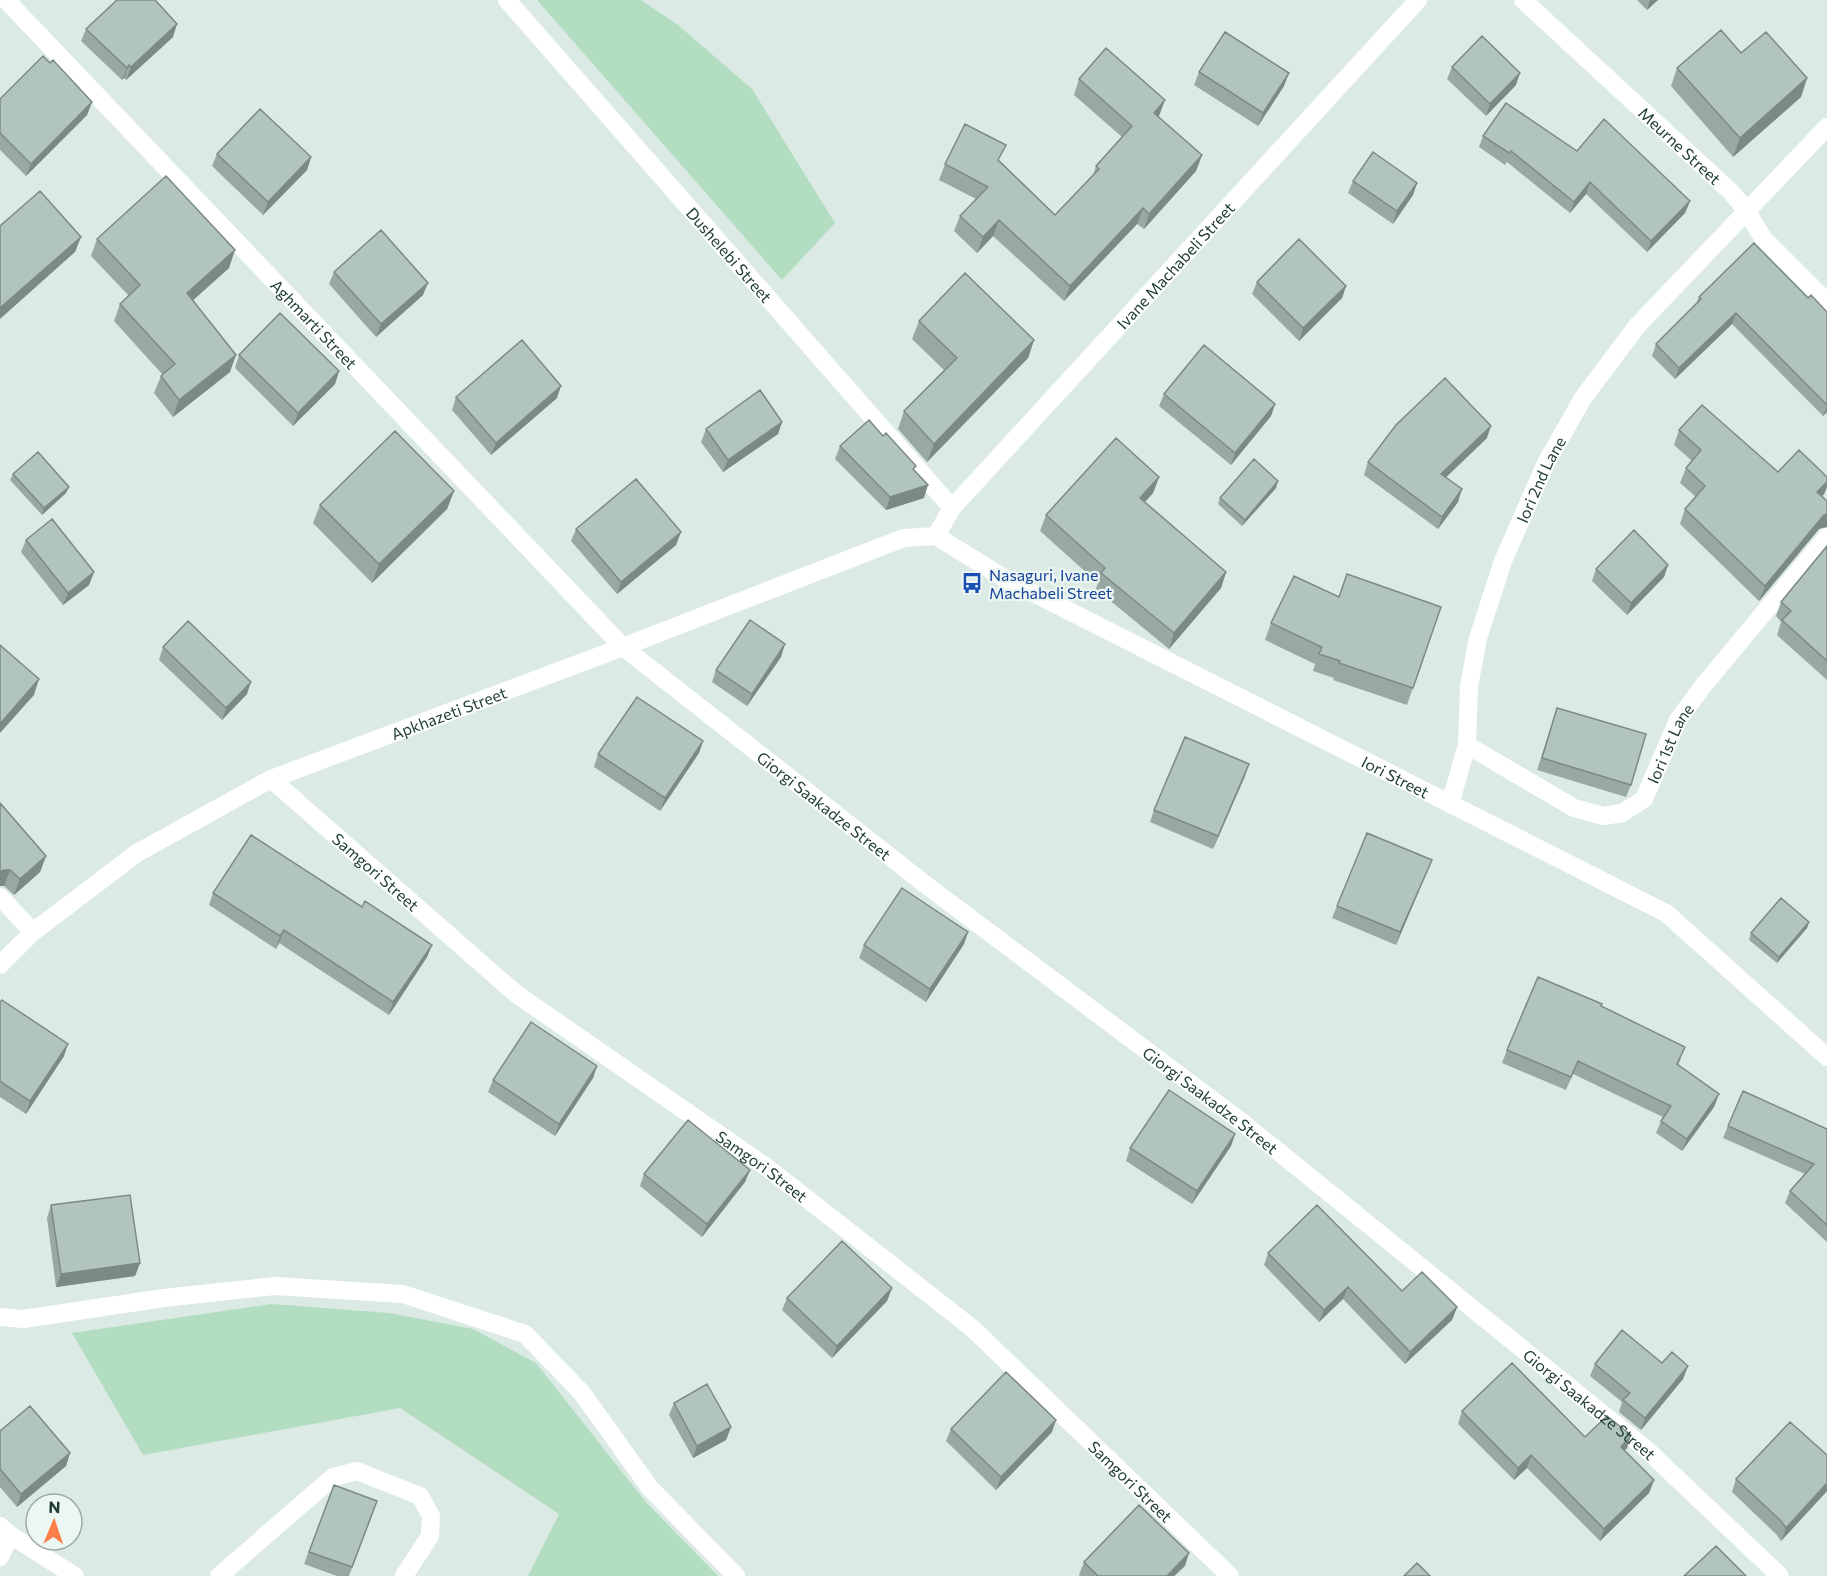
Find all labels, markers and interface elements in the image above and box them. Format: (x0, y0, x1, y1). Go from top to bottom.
street label: Meurne Street (1635, 103, 1726, 188)
street label: Ivane Machabeli Street (1112, 197, 1238, 332)
street label: Dushelebi Street (683, 203, 777, 306)
street label: Aghmarti Street (267, 275, 362, 372)
street label: Iori 2nd Lane (1512, 433, 1569, 525)
place label: Nasaguri, Ivane Machabeli Street (989, 565, 1113, 602)
bus stop icon: Nasaguri, Ivane Machabeli Street (960, 571, 984, 595)
street label: Apkhazeti Street (388, 682, 509, 743)
street label: Iori 1st Lane (1642, 699, 1697, 786)
street label: Giorgi Saakadze Street (754, 747, 895, 864)
street label: Iori Street (1359, 751, 1433, 801)
street label: Samgori Street (329, 828, 424, 915)
street label: Giorgi Saakadze Street (1140, 1042, 1283, 1158)
street label: Samgori Street (713, 1126, 812, 1206)
street label: Giorgi Saakadze Street (1520, 1344, 1660, 1463)
street label: Samgori Street (1085, 1436, 1177, 1526)
north arrow (24, 1492, 84, 1552)
text: N (48, 1497, 61, 1516)

